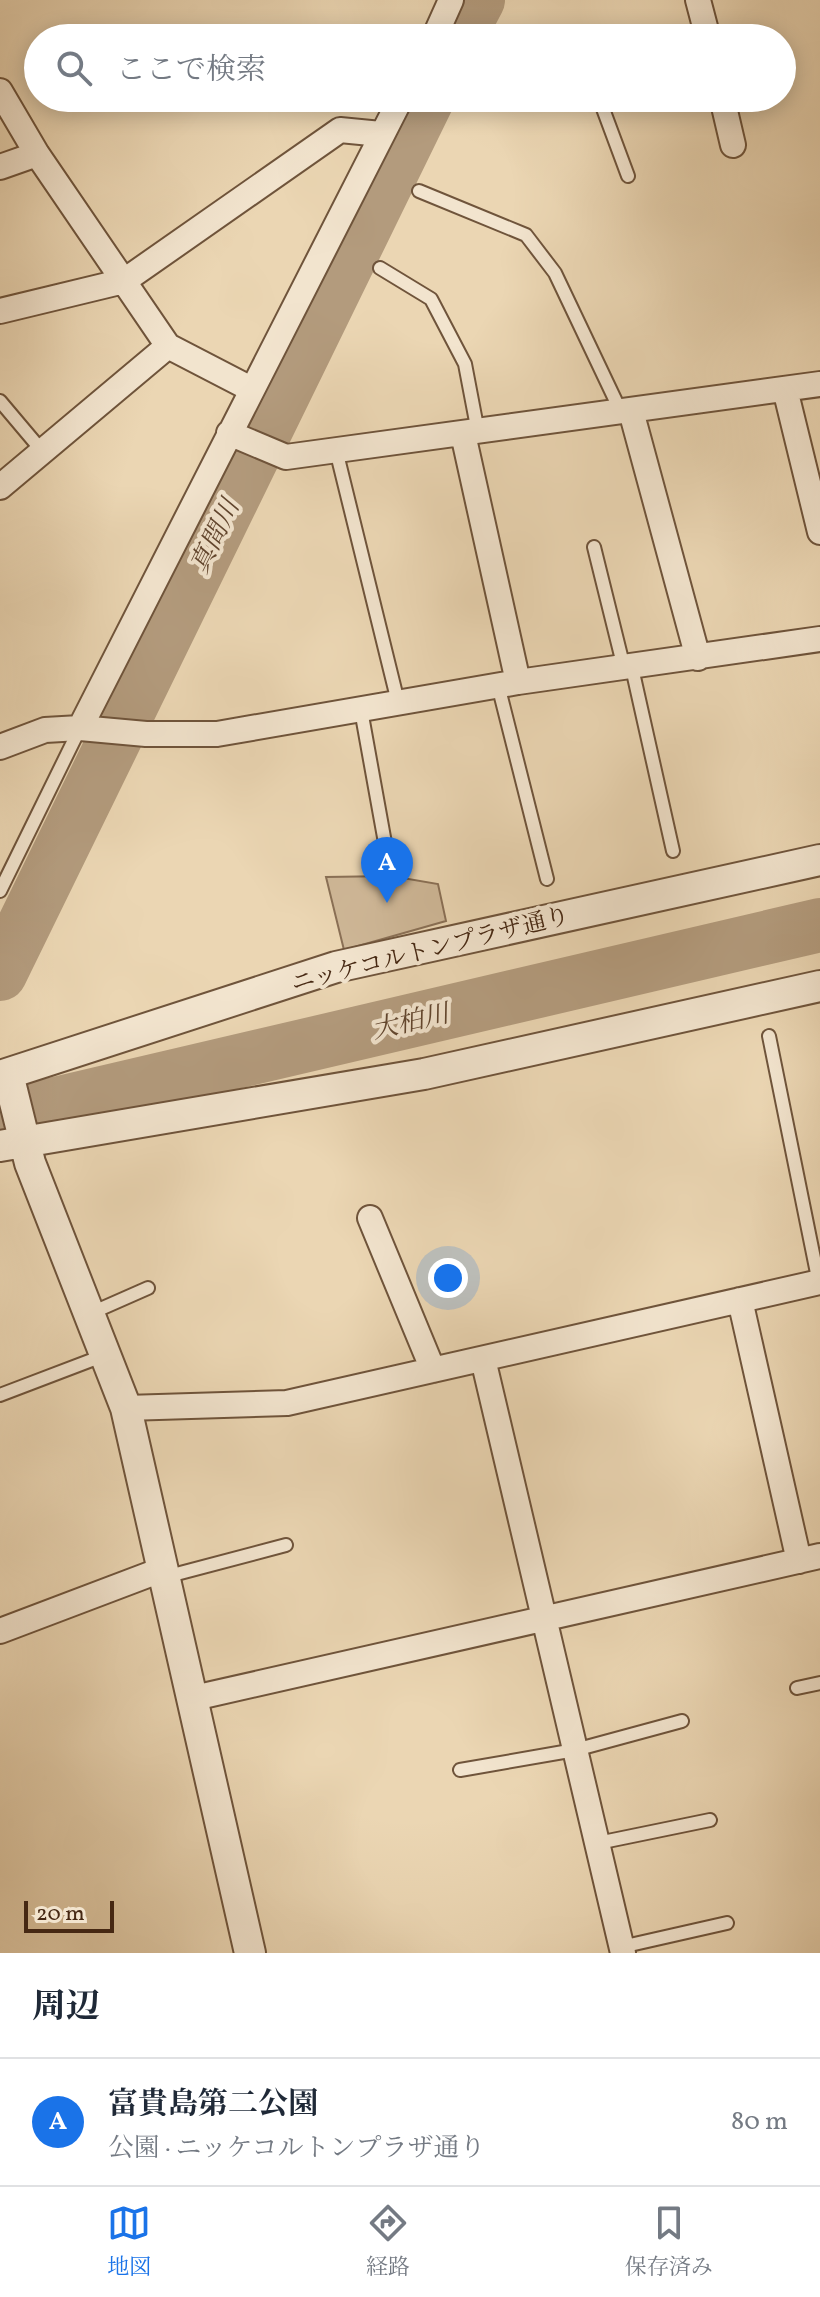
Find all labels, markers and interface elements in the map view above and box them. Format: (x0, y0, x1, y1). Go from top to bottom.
search box (24, 24, 796, 112)
icon: search (52, 46, 96, 90)
text: ここで検索 (116, 50, 266, 92)
water label: 真間川 (183, 491, 250, 580)
pin: A (361, 837, 413, 903)
street label: ニッケコルトンプラザ通り (288, 900, 573, 1002)
water label: 大柏川 (368, 996, 455, 1049)
your location (428, 1258, 468, 1298)
scale bar (24, 1897, 114, 1933)
text: 20 m (36, 1899, 85, 1930)
text: 周辺 (32, 1985, 100, 2032)
text: 富貴島第二公園 (108, 2084, 318, 2126)
text: A (49, 2104, 67, 2140)
text: 80 m (731, 2104, 788, 2140)
text: 公園 · ニッケコルトンプラザ通り (108, 2131, 485, 2167)
tab: 地図 (107, 2201, 151, 2284)
tab: 経路 (366, 2201, 410, 2284)
tab: 保存済み (625, 2201, 713, 2284)

